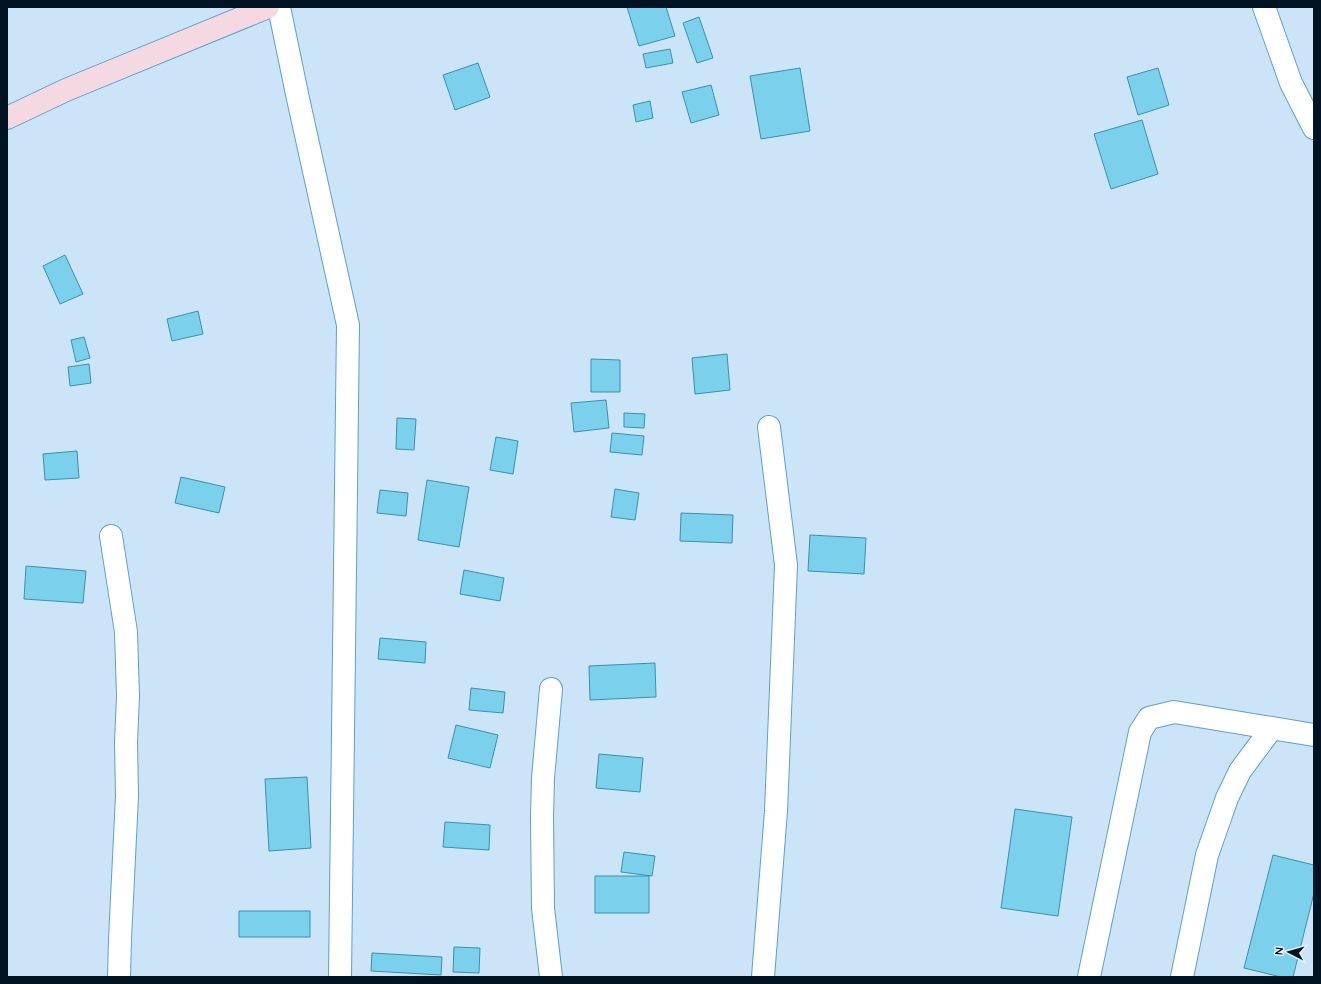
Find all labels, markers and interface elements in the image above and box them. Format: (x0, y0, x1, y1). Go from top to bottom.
north arrow (1269, 932, 1309, 972)
text: N (1272, 946, 1286, 956)

